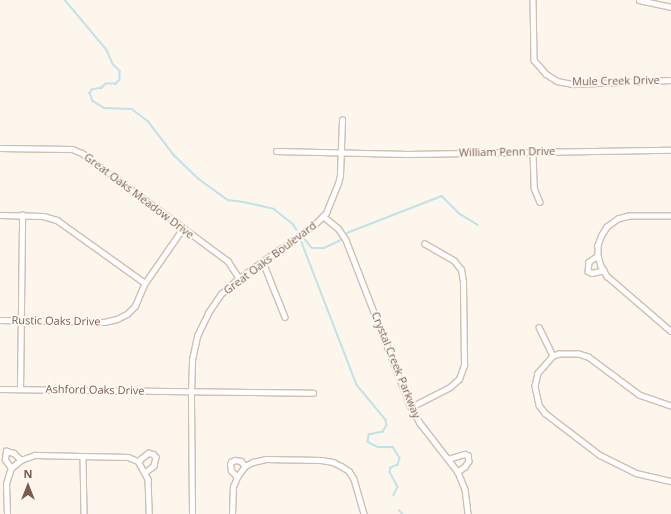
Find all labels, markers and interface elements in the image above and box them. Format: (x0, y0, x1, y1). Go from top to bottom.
street label: Mule Creek Drive (572, 74, 660, 88)
street label: William Penn Drive (459, 145, 555, 159)
street label: Great Oaks Meadow Drive (82, 150, 196, 242)
street label: Great Oaks Boulevard (221, 219, 319, 297)
street label: Crystal Creek Parkway (369, 310, 423, 420)
street label: Rustic Oaks Drive (11, 314, 101, 328)
street label: Ashford Oaks Drive (45, 383, 145, 397)
north arrow (8, 466, 48, 506)
text: N (24, 466, 32, 481)

